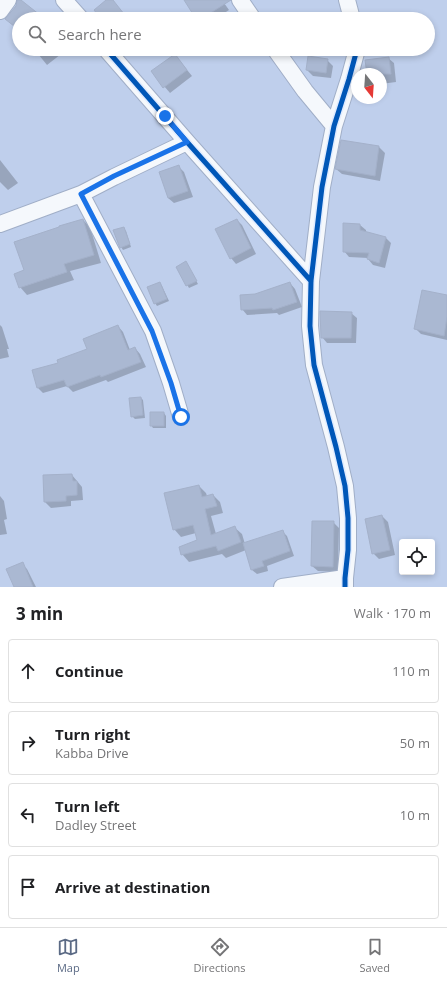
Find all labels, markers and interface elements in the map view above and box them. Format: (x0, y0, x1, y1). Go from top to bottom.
search box (12, 12, 435, 56)
icon: search (26, 23, 48, 45)
text: Search here (58, 24, 142, 44)
north arrow (351, 68, 387, 104)
route end (156, 107, 174, 125)
route start (172, 408, 190, 426)
map controls (399, 539, 435, 575)
button: locate (399, 539, 435, 575)
text: 3 min (16, 602, 63, 625)
text: Walk · 170 m (354, 604, 431, 622)
icon: ahead (17, 660, 39, 682)
text: Continue (55, 661, 123, 681)
text: 110 m (392, 662, 430, 680)
text: Turn right (55, 724, 130, 744)
icon: right (17, 732, 39, 754)
text: 50 m (400, 734, 430, 752)
text: Kabba Drive (55, 744, 129, 762)
text: Turn left (55, 796, 120, 816)
icon: left (17, 804, 39, 826)
text: 10 m (400, 806, 430, 824)
text: Dadley Street (55, 816, 136, 834)
icon: arrive (17, 876, 39, 898)
text: Arrive at destination (55, 877, 210, 897)
tab: Map (57, 936, 80, 975)
tab: Directions (194, 936, 246, 975)
tab: Saved (359, 936, 390, 975)

